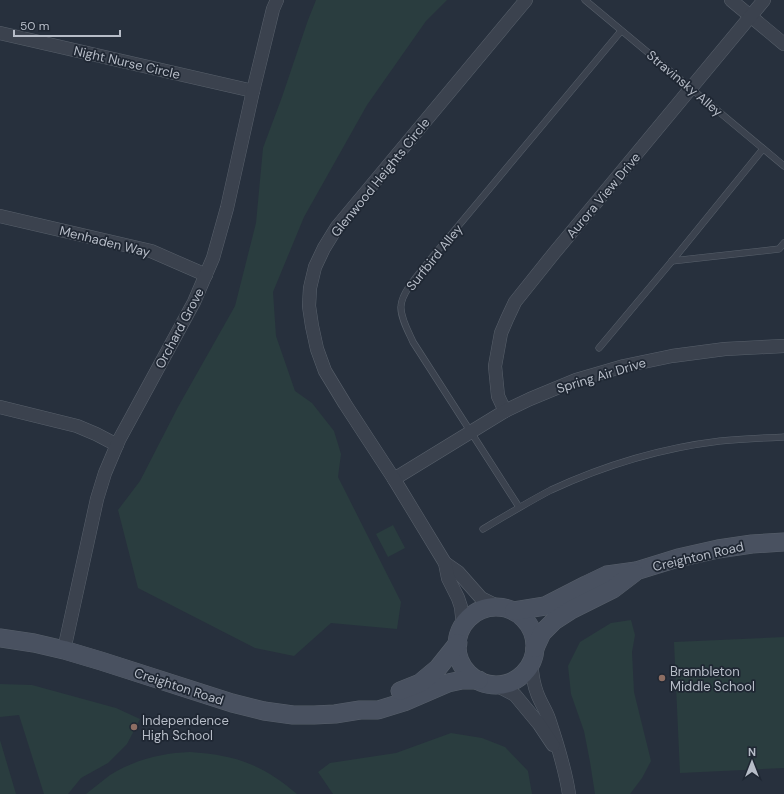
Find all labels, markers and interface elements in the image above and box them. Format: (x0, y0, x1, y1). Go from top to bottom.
scale bar (14, 12, 120, 38)
text: 50 m (20, 18, 49, 34)
street label: Night Nurse Circle (72, 42, 182, 83)
street label: Stravinsky Alley (643, 47, 726, 120)
street label: Glenwood Heights Circle (327, 114, 434, 240)
street label: Aurora View Drive (563, 149, 644, 242)
street label: Surfbird Alley (402, 221, 466, 294)
street label: Menhaden Way (58, 222, 152, 261)
street label: Orchard Grove (151, 285, 208, 371)
street label: Spring Air Drive (554, 354, 648, 397)
street label: Creighton Road (651, 538, 745, 575)
place label: Brambleton Middle School (670, 663, 755, 695)
street label: Creighton Road (132, 664, 226, 709)
marker: Brambleton Middle School (657, 673, 667, 683)
place label: Independence High School (142, 712, 229, 744)
marker: Independence High School (129, 722, 139, 732)
north arrow (732, 742, 772, 782)
text: N (748, 745, 756, 759)

